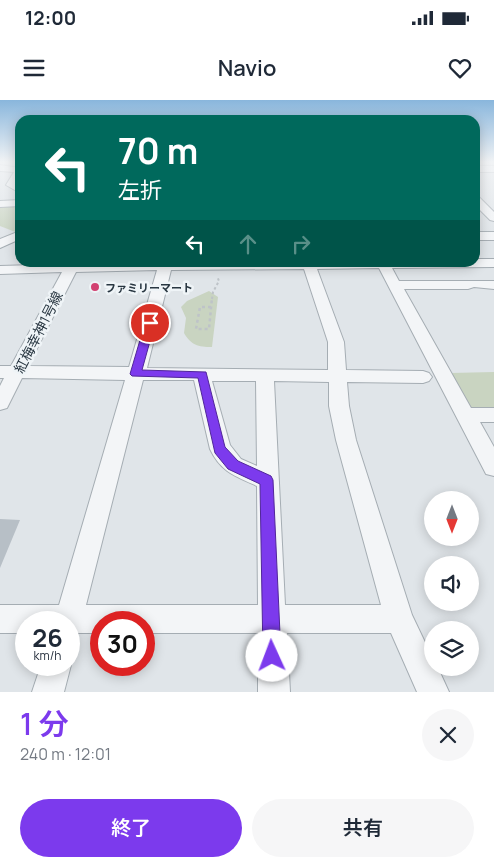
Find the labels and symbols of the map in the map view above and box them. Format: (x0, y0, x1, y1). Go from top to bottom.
place label: ファミリーマート (105, 280, 193, 295)
marker: ファミリーマート (89, 281, 101, 293)
street label: 紅梅幸神1号線 (9, 288, 67, 376)
pin (129, 302, 171, 344)
north arrow (424, 491, 479, 546)
speed limit sign: 30 (90, 611, 155, 676)
position arrow (245, 629, 297, 681)

